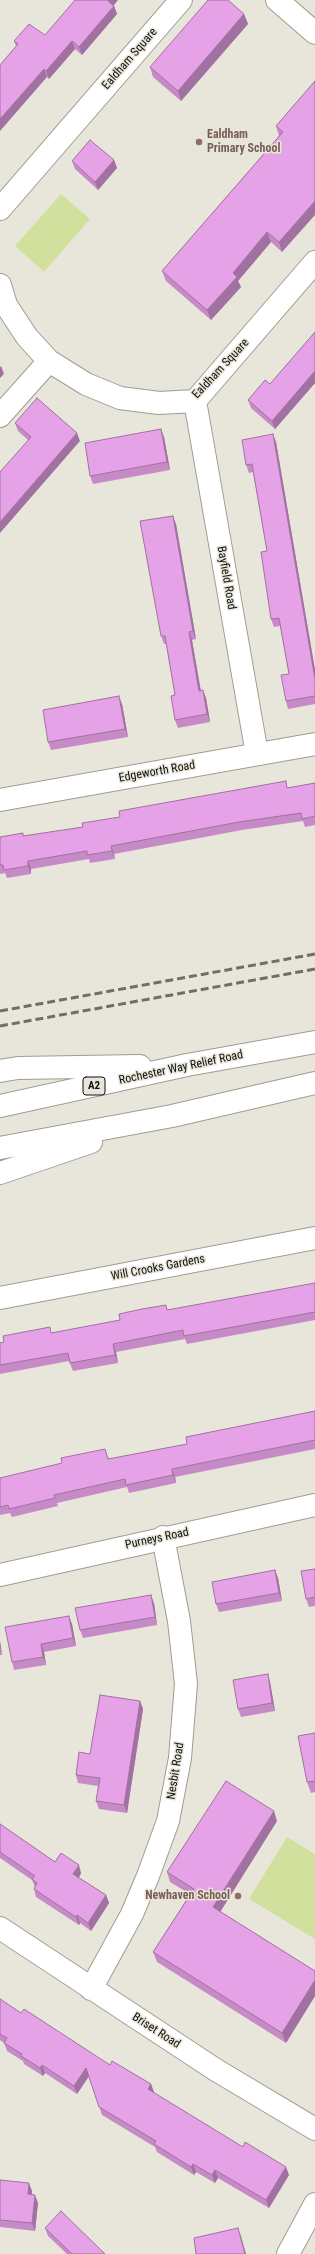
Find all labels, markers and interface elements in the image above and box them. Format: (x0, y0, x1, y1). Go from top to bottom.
street label: Ealdham Square (99, 25, 161, 93)
place label: Ealdham Primary School (207, 128, 280, 156)
marker: Ealdham Primary School (194, 137, 204, 147)
street label: Ealdham Square (190, 336, 252, 402)
street label: Bayfield Road (213, 545, 239, 611)
street label: Edgeworth Road (118, 758, 196, 786)
street label: Rochester Way Relief Road (118, 1048, 244, 1088)
road number: A2 (83, 1077, 105, 1095)
street label: Will Crooks Gardens (110, 1252, 206, 1284)
street label: Purneys Road (124, 1525, 190, 1553)
street label: Nesbit Road (164, 1741, 188, 1801)
place label: Newhaven School (145, 1889, 230, 1903)
marker: Newhaven School (233, 1891, 243, 1901)
street label: Briset Road (129, 2010, 183, 2052)

